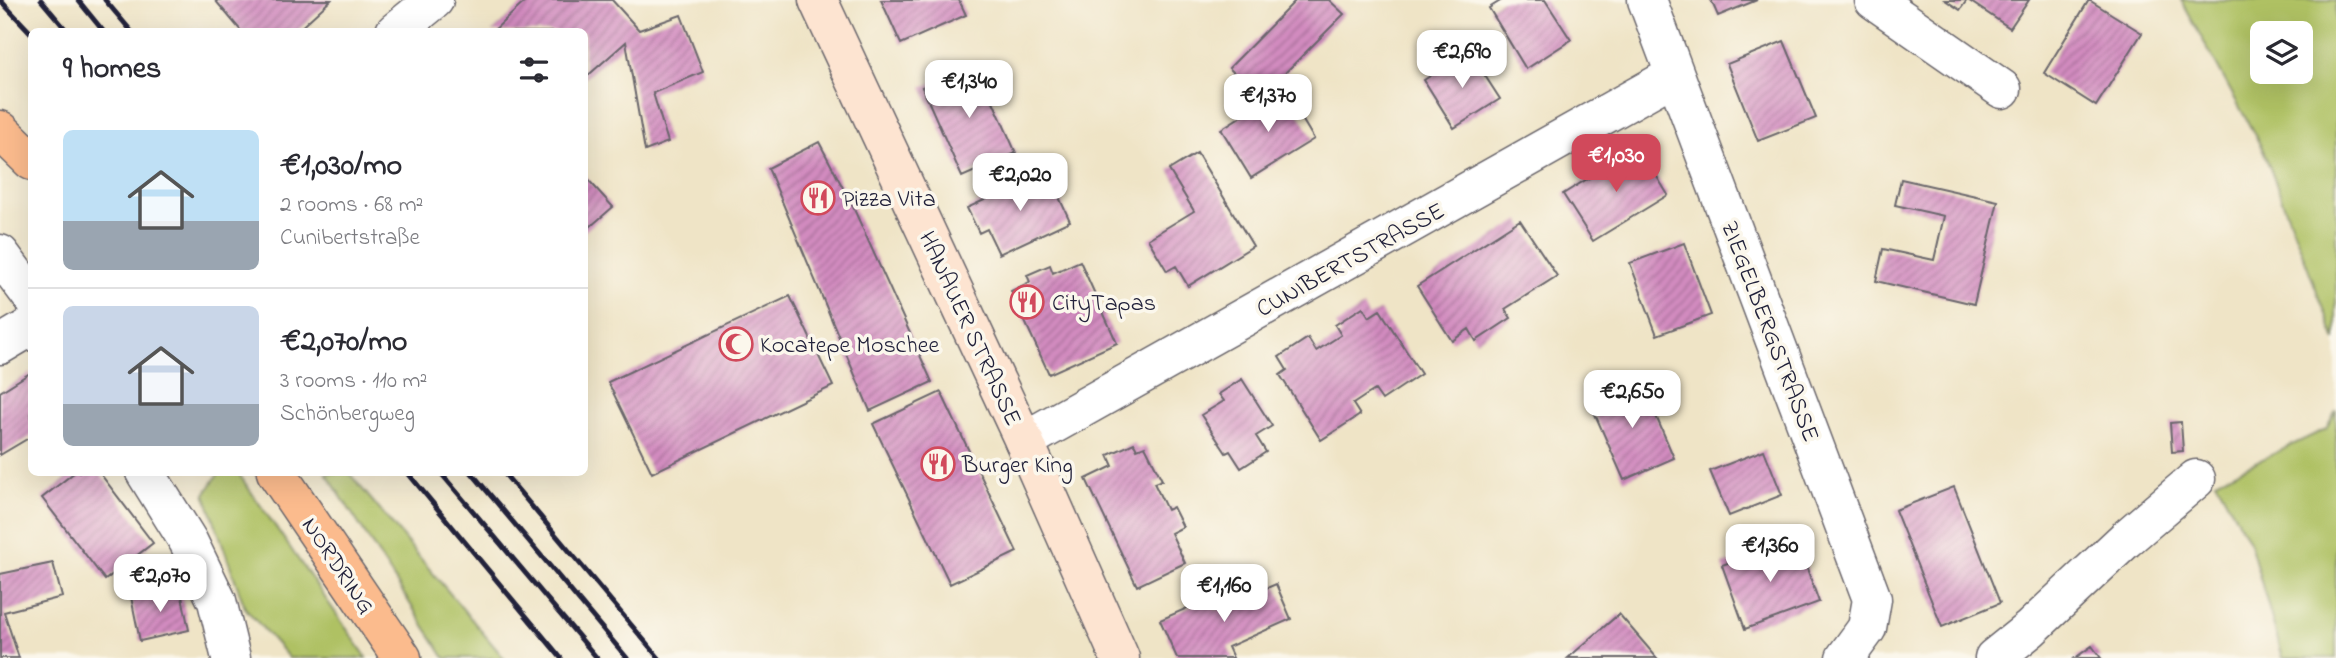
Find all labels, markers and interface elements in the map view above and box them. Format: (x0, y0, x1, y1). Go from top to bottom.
map controls (2250, 21, 2313, 84)
button: layers (2250, 21, 2313, 84)
pin: €2,690 (1405, 31, 1519, 90)
text: €2,690 (1433, 36, 1491, 69)
text: 9 homes (63, 48, 161, 92)
icon: filters (515, 51, 553, 89)
pin: €1,340 (912, 60, 1026, 120)
text: €1,340 (941, 66, 997, 99)
pin: €1,370 (1211, 74, 1325, 134)
text: €1,370 (1240, 80, 1296, 113)
pin: €1,030 (1559, 134, 1673, 194)
text: €1,030 (1588, 140, 1644, 173)
text: €1,030/mo (280, 145, 402, 189)
pin: €2,020 (963, 154, 1077, 213)
icon: home (119, 158, 203, 242)
text: €2,020 (989, 159, 1051, 192)
restaurant icon: Pizza Vita (799, 179, 837, 217)
place label: Pizza Vita (842, 183, 936, 218)
text: 2 rooms · 68 m² (280, 189, 423, 222)
street label: CUNIBERTSTRASSE (1251, 195, 1452, 328)
street label: ZIEGELBERGSTRASSE (1710, 216, 1827, 447)
text: Cunibertstraße (280, 222, 420, 255)
street label: HANAUER STRASSE (908, 226, 1029, 432)
restaurant icon: CityTapas (1008, 283, 1046, 321)
place label: CityTapas (1052, 287, 1156, 323)
text: €2,070/mo (280, 321, 407, 365)
mosque icon: Kocatepe Moschee (717, 325, 755, 363)
place label: Kocatepe Moschee (760, 329, 939, 364)
icon: home (119, 334, 203, 418)
text: 3 rooms · 110 m² (280, 365, 427, 398)
pin: €2,650 (1575, 370, 1689, 430)
text: €2,650 (1600, 376, 1664, 409)
text: Schönbergweg (280, 398, 415, 431)
restaurant icon: Burger King (919, 445, 957, 483)
place label: Burger King (961, 449, 1073, 484)
street label: NORDRING (292, 511, 382, 622)
pin: €1,360 (1713, 524, 1827, 584)
text: €1,360 (1742, 530, 1798, 563)
pin: €2,070 (103, 554, 217, 614)
text: €2,070 (130, 560, 190, 593)
pin: €1,160 (1167, 564, 1281, 624)
text: €1,160 (1197, 570, 1251, 603)

